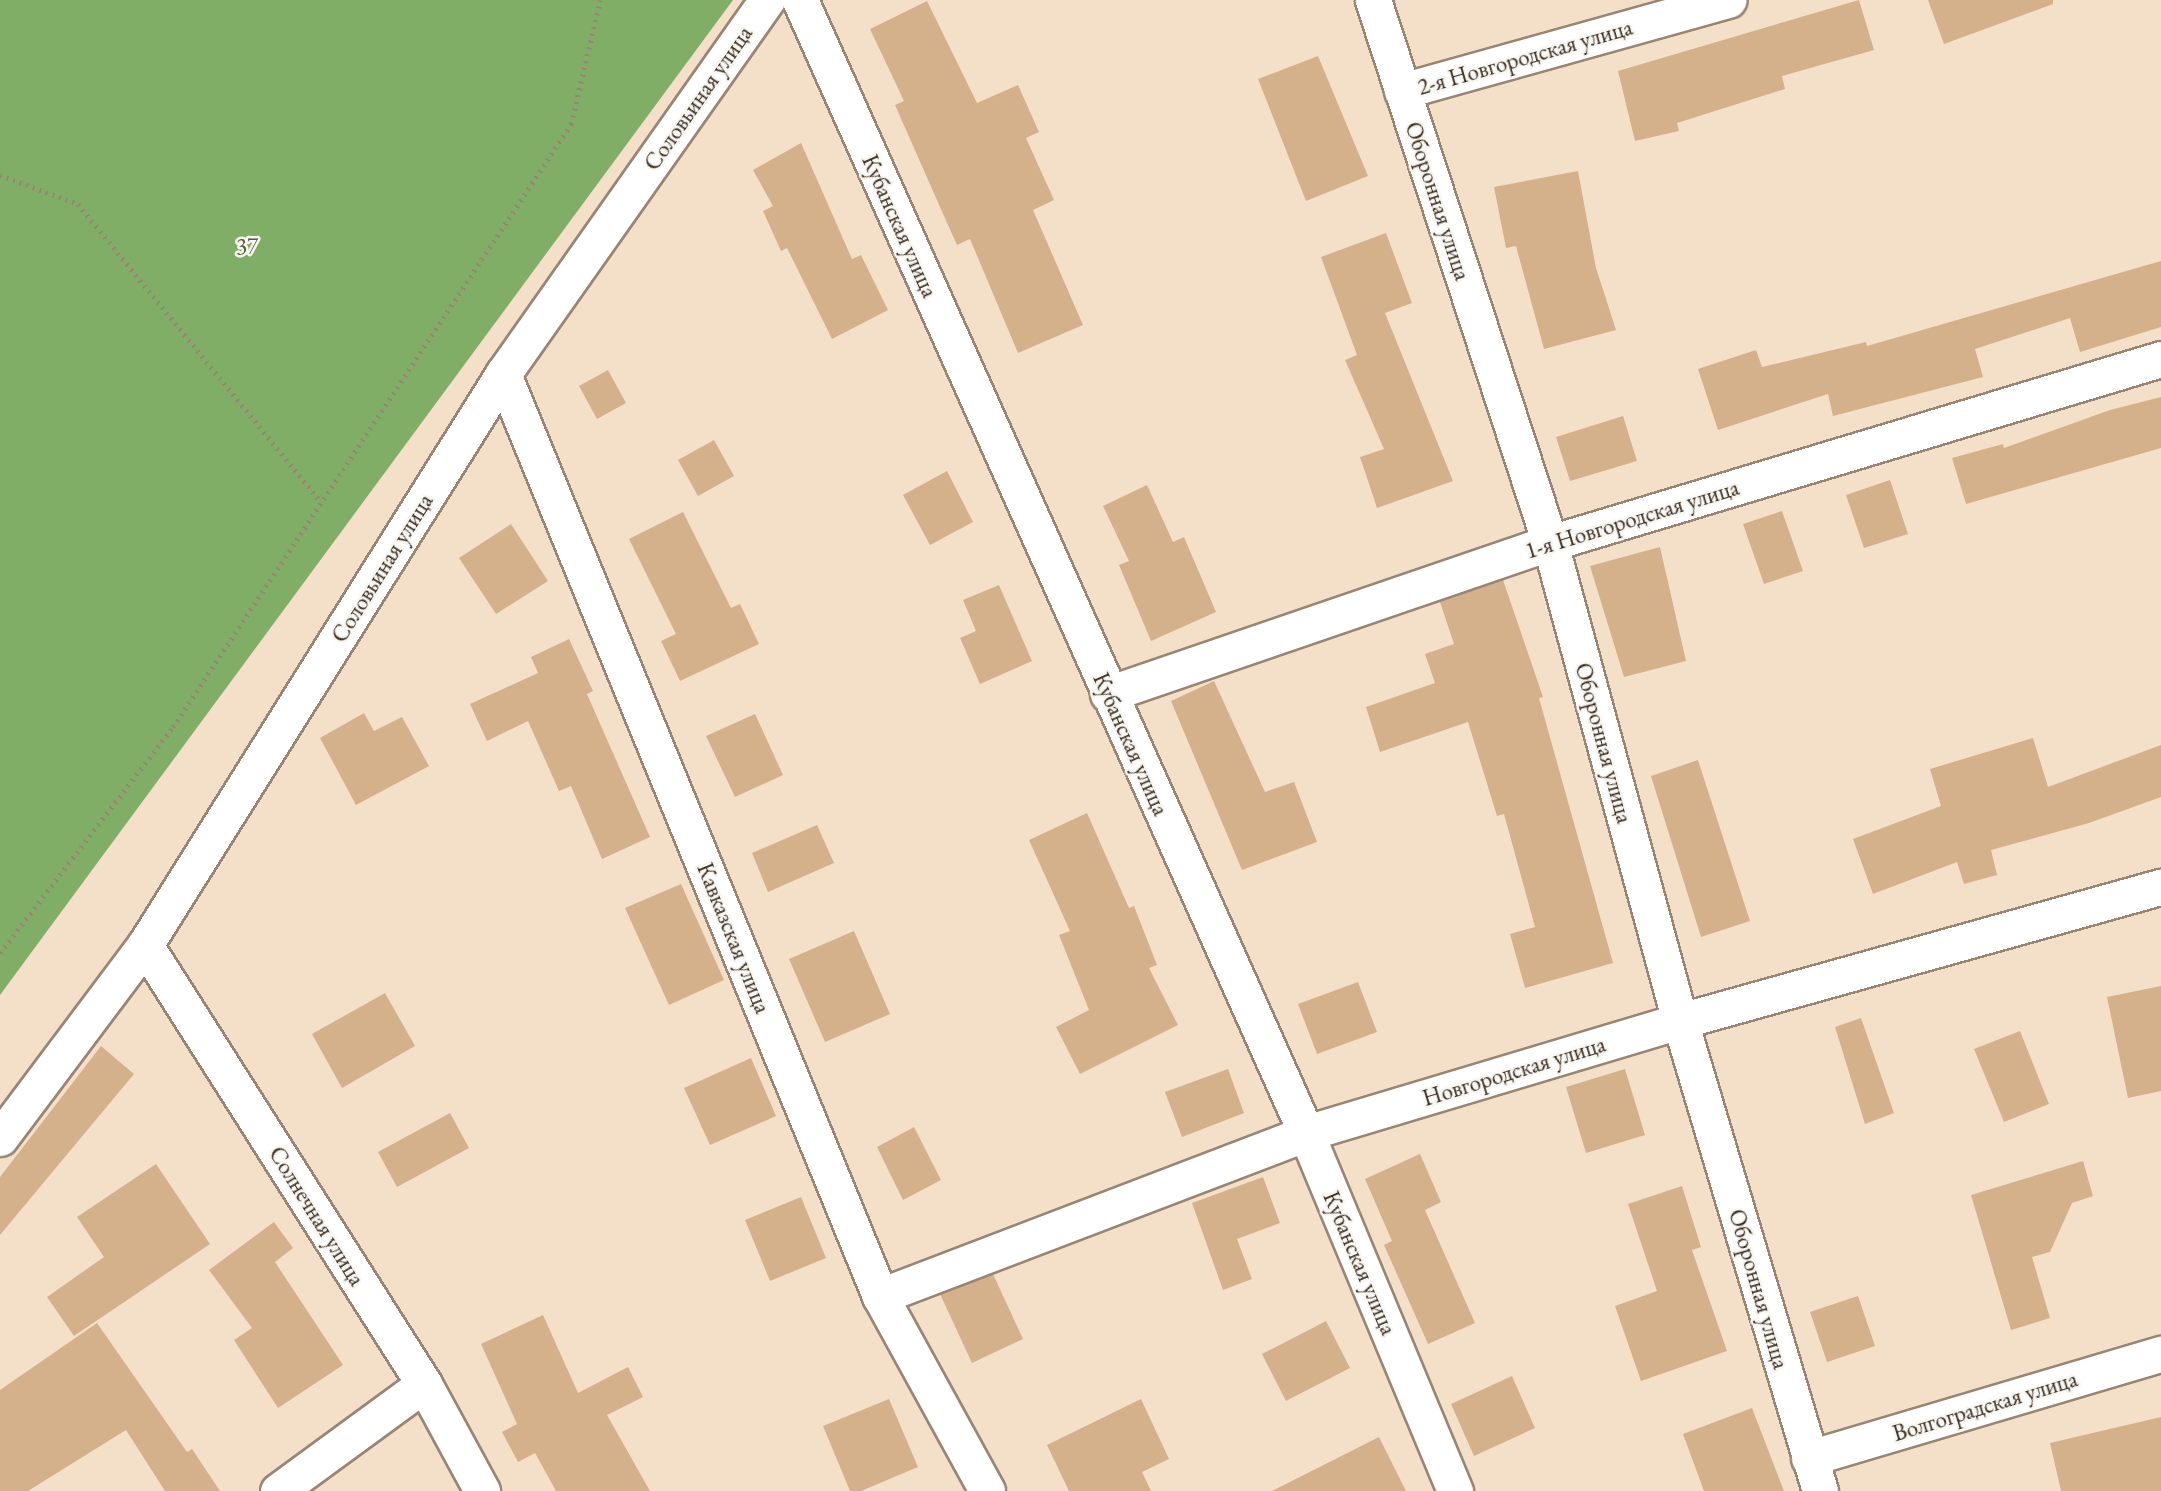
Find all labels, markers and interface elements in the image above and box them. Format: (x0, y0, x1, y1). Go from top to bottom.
street label: 2-я Новгородская улица (1414, 13, 1636, 101)
street label: Соловьиная улица (638, 20, 758, 176)
street label: Оборонная улица (1399, 118, 1477, 284)
street label: Кубанская улица (856, 150, 944, 302)
park label: 37 (236, 232, 258, 260)
street label: 1-я Новгородская улица (1522, 473, 1742, 565)
street label: Соловьиная улица (325, 489, 439, 647)
street label: Оборонная улица (1569, 660, 1639, 826)
street label: Кубанская улица (1087, 668, 1175, 820)
street label: Кавказская улица (691, 859, 777, 1017)
street label: Новгородская улица (1419, 1030, 1609, 1112)
street label: Солнечная улица (263, 1141, 371, 1291)
street label: Кубанская улица (1317, 1187, 1403, 1339)
street label: Оборонная улица (1723, 1206, 1795, 1372)
street label: Волгоградская улица (1889, 1365, 2081, 1447)

